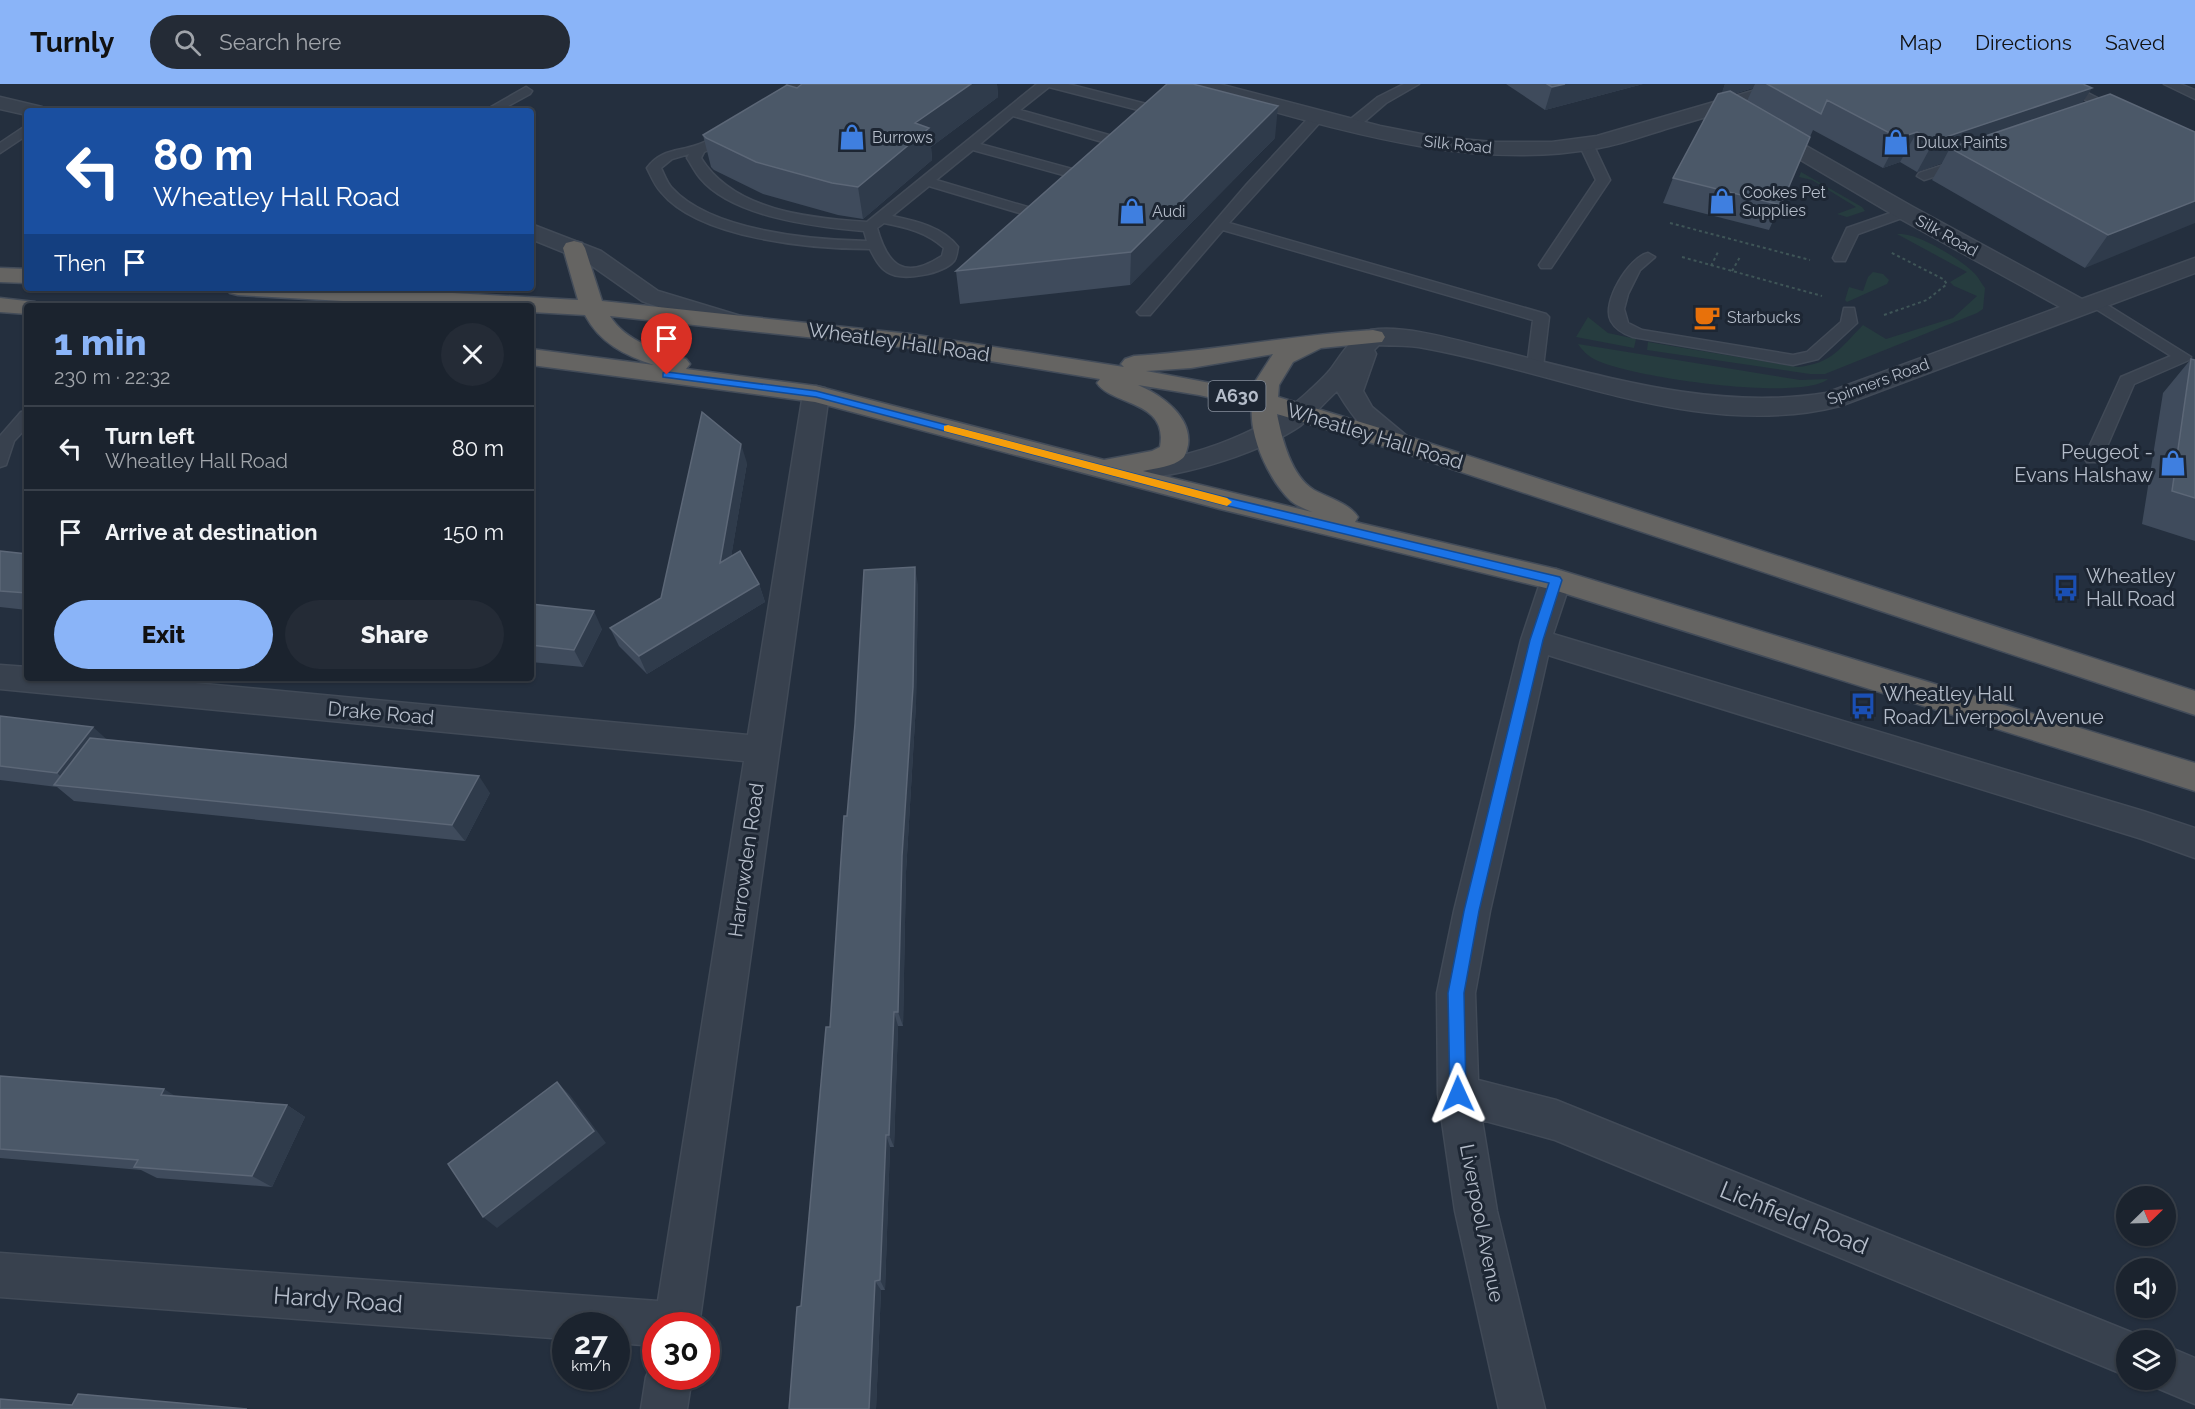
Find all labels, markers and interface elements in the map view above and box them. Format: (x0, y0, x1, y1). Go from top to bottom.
search box (150, 15, 570, 69)
text: Turnly (30, 26, 114, 59)
icon: search (171, 26, 204, 59)
text: Search here (219, 29, 341, 55)
text: Map (1899, 30, 1942, 55)
text: Directions (1975, 30, 2072, 55)
text: Saved (2105, 30, 2165, 55)
shop icon: Burrows (837, 122, 867, 152)
shop icon: Dulux Paints (1881, 127, 1911, 157)
place label: Burrows (872, 128, 933, 147)
text: 80 m (153, 131, 253, 180)
street label: Silk Road (1423, 131, 1493, 158)
icon: left (54, 132, 132, 210)
place label: Dulux Paints (1916, 133, 2008, 152)
text: Wheatley Hall Road (153, 181, 400, 212)
place label: Cookes Pet Supplies (1742, 183, 1826, 220)
shop icon: Cookes Pet Supplies (1707, 186, 1737, 216)
shop icon: Audi (1117, 196, 1147, 226)
place label: Audi (1152, 202, 1186, 221)
street label: Silk Road (1912, 211, 1981, 260)
icon: arrive (118, 246, 151, 279)
text: Then (54, 250, 106, 276)
cafe icon: Starbucks (1692, 302, 1722, 332)
place label: Starbucks (1727, 308, 1801, 327)
pin (641, 313, 692, 375)
street label: Wheatley Hall Road (807, 317, 991, 367)
text: 1 min (54, 321, 146, 363)
icon: arrive (650, 322, 683, 355)
button: close (441, 323, 504, 386)
street label: Spinners Road (1825, 354, 1932, 409)
text: 230 m · 22:32 (54, 365, 171, 389)
road number: A630 (1208, 381, 1266, 411)
street label: Wheatley Hall Road (1284, 398, 1466, 474)
text: Turn left (105, 423, 195, 449)
icon: left (54, 432, 87, 465)
text: 80 m (452, 435, 504, 461)
place label: Peugeot - Evans Halshaw (2014, 440, 2153, 487)
shop icon: Peugeot - Evans Halshaw (2158, 448, 2188, 478)
text: Wheatley Hall Road (105, 449, 288, 473)
icon: arrive (54, 516, 87, 549)
text: Arrive at destination (105, 519, 318, 545)
text: 150 m (443, 519, 504, 545)
place label: Wheatley Hall Road (2086, 564, 2176, 611)
bus stop icon: Wheatley Hall Road (2051, 573, 2081, 603)
button: Exit (54, 600, 273, 669)
button: Share (285, 600, 504, 669)
place label: Wheatley Hall Road/Liverpool Avenue (1883, 682, 2104, 729)
bus stop icon: Wheatley Hall Road/Liverpool Avenue (1848, 691, 1878, 721)
street label: Drake Road (327, 696, 435, 730)
street label: Harrowden Road (723, 781, 769, 939)
position arrow (1426, 1062, 1490, 1126)
street label: Liverpool Avenue (1455, 1142, 1509, 1304)
street label: Lichfield Road (1716, 1175, 1873, 1260)
north arrow (2116, 1186, 2176, 1246)
map controls (2116, 1186, 2176, 1390)
button: sound (2116, 1258, 2176, 1318)
street label: Hardy Road (272, 1281, 404, 1318)
speed limit sign: 30 (642, 1312, 720, 1390)
text: 27 (574, 1326, 608, 1361)
button: layers (2116, 1330, 2176, 1390)
text: km/h (571, 1357, 611, 1375)

